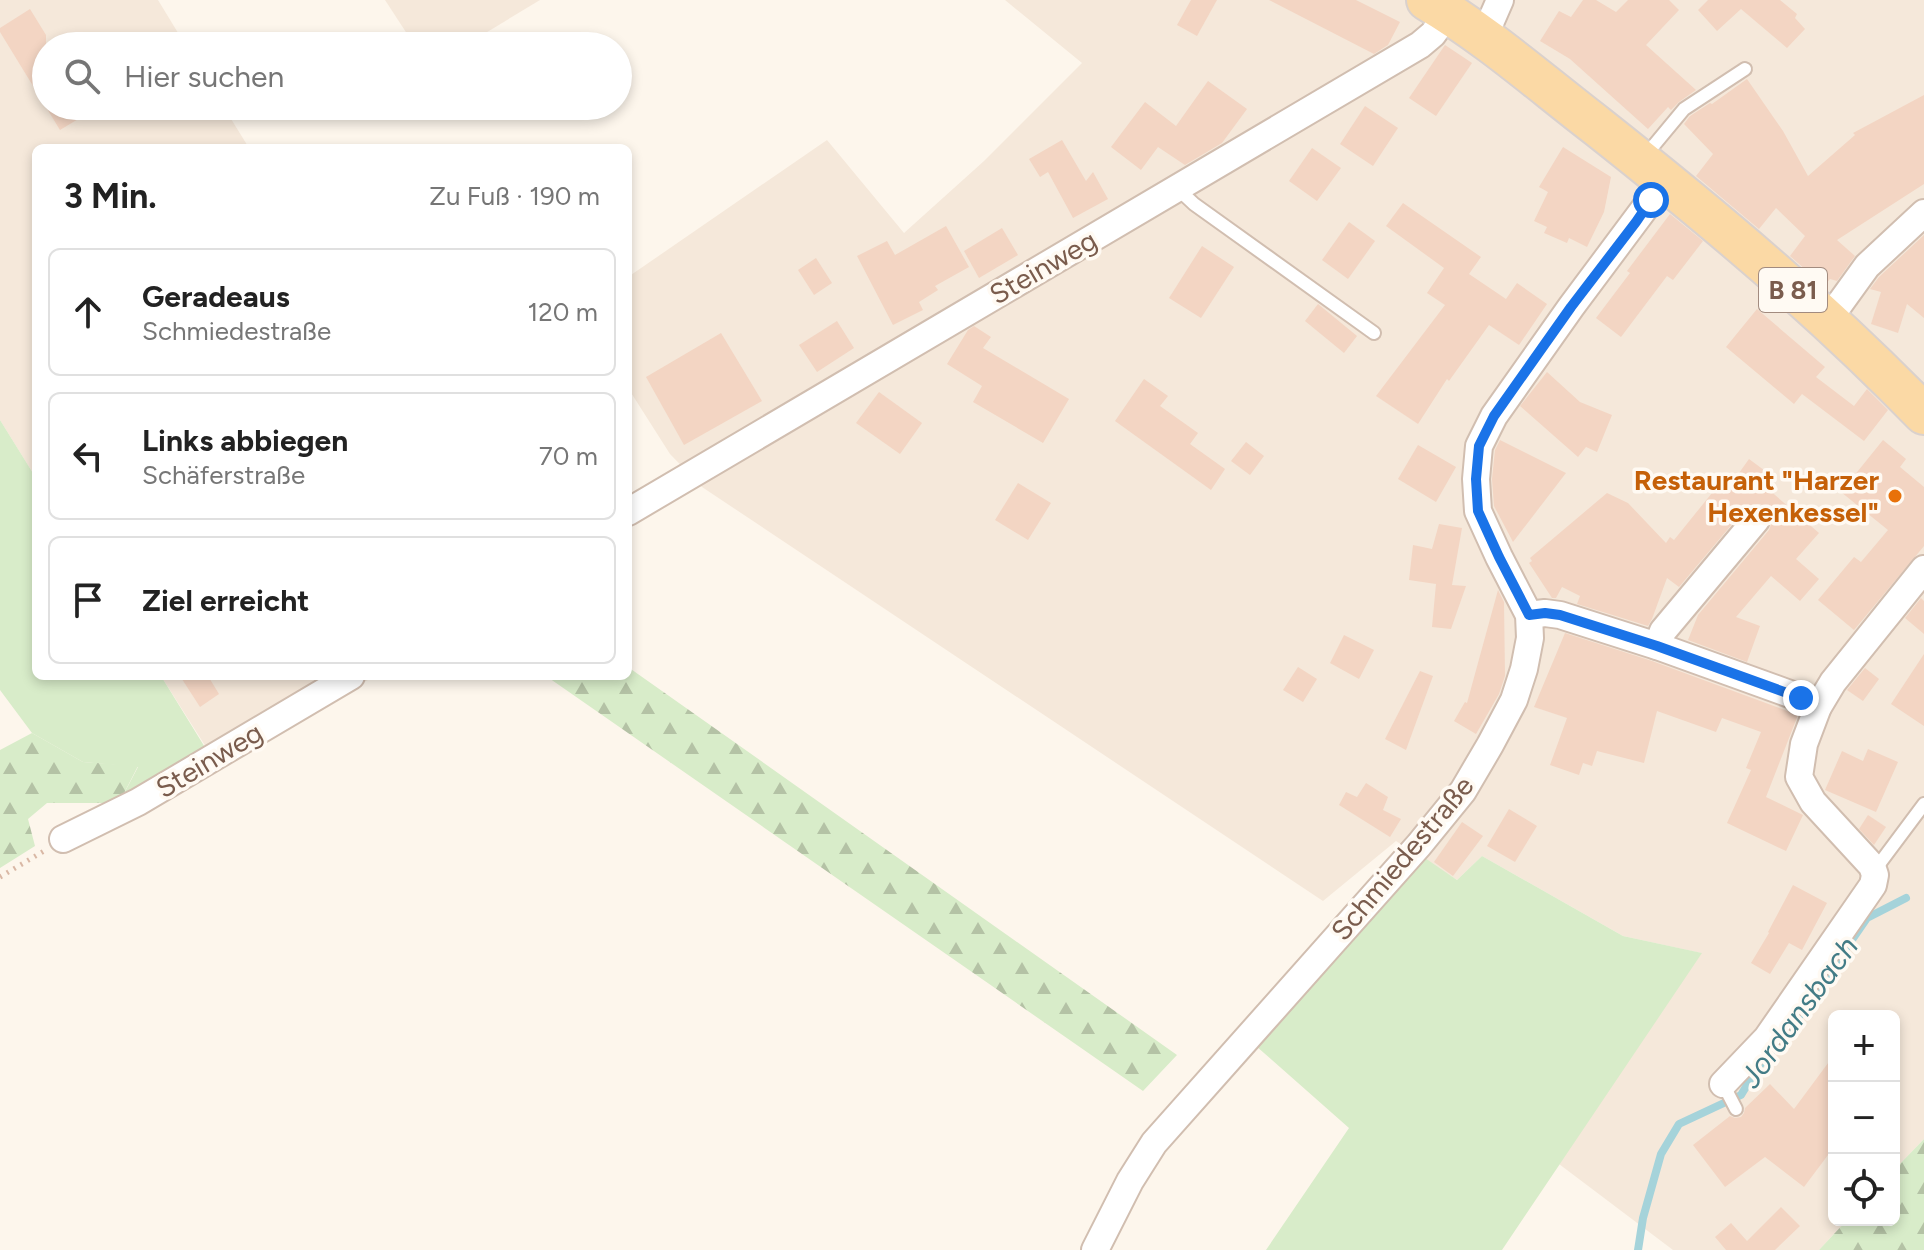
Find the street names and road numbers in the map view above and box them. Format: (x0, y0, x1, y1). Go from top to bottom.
street label: Steinweg (983, 223, 1103, 311)
road number: B 81 (1759, 268, 1827, 312)
street label: Steinweg (150, 715, 268, 805)
street label: Schmiedestraße (1323, 769, 1481, 947)

